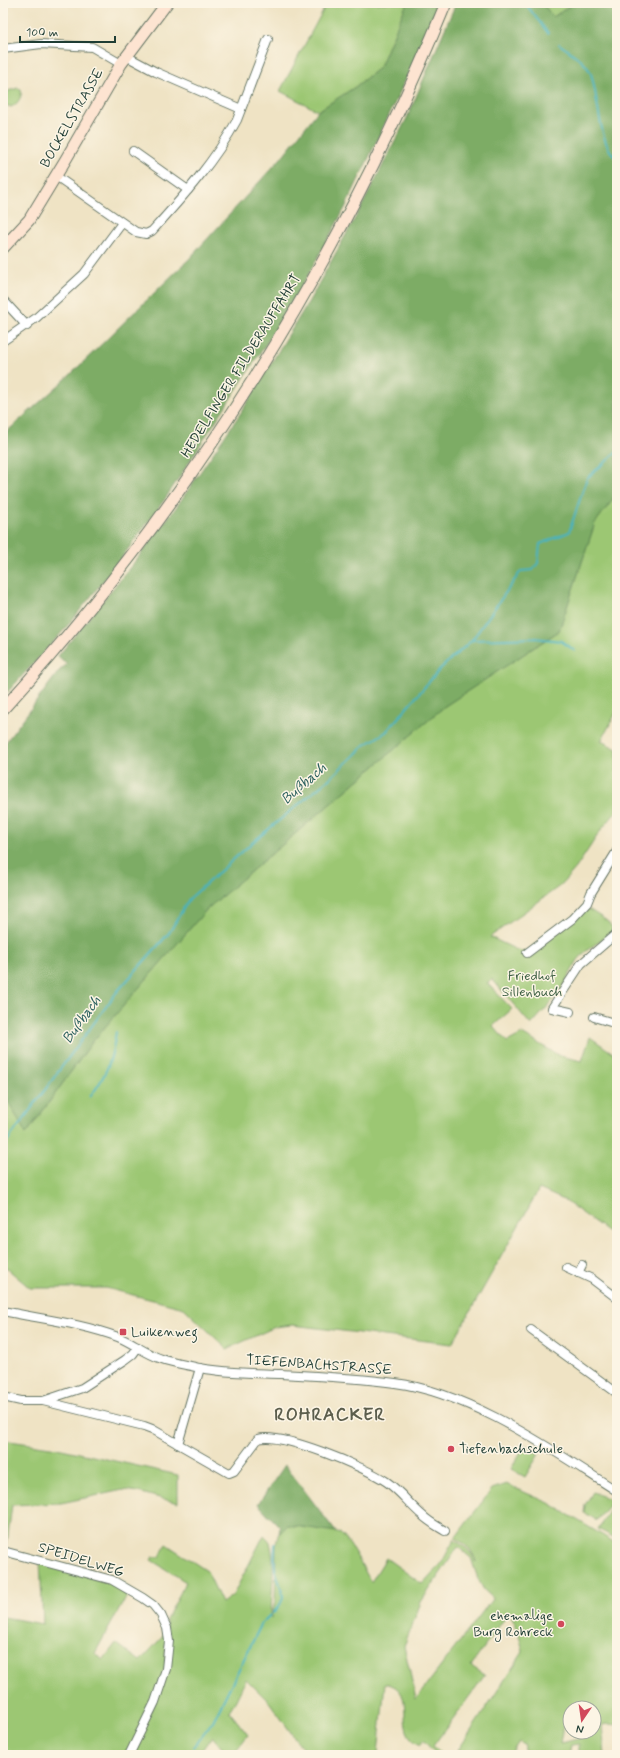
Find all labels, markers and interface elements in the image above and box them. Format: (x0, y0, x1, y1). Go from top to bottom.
scale bar (20, 18, 115, 44)
text: 100 m (26, 25, 58, 41)
street label: BOCKELSTRASSE (36, 65, 108, 171)
street label: HEDELFINGER FILDERAUFFAHRT (177, 271, 305, 461)
water label: Bußbach (277, 758, 331, 809)
park label: Friedhof Sillenbuch (502, 967, 563, 1001)
water label: Bußbach (58, 992, 106, 1048)
place label: Luikenweg (131, 1323, 198, 1343)
marker: Luikenweg (118, 1327, 128, 1337)
street label: TIEFENBACHSTRASSE (245, 1351, 393, 1379)
district label: ROHRACKER (274, 1403, 386, 1427)
place label: Tiefenbachschule (459, 1440, 563, 1458)
marker: Tiefenbachschule (446, 1444, 456, 1454)
street label: SPEIDELWEG (36, 1538, 126, 1582)
place label: ehemalige Burg Rohreck (473, 1607, 553, 1642)
marker: ehemalige Burg Rohreck (556, 1619, 566, 1629)
north arrow (562, 1700, 602, 1740)
text: N (575, 1721, 585, 1736)

